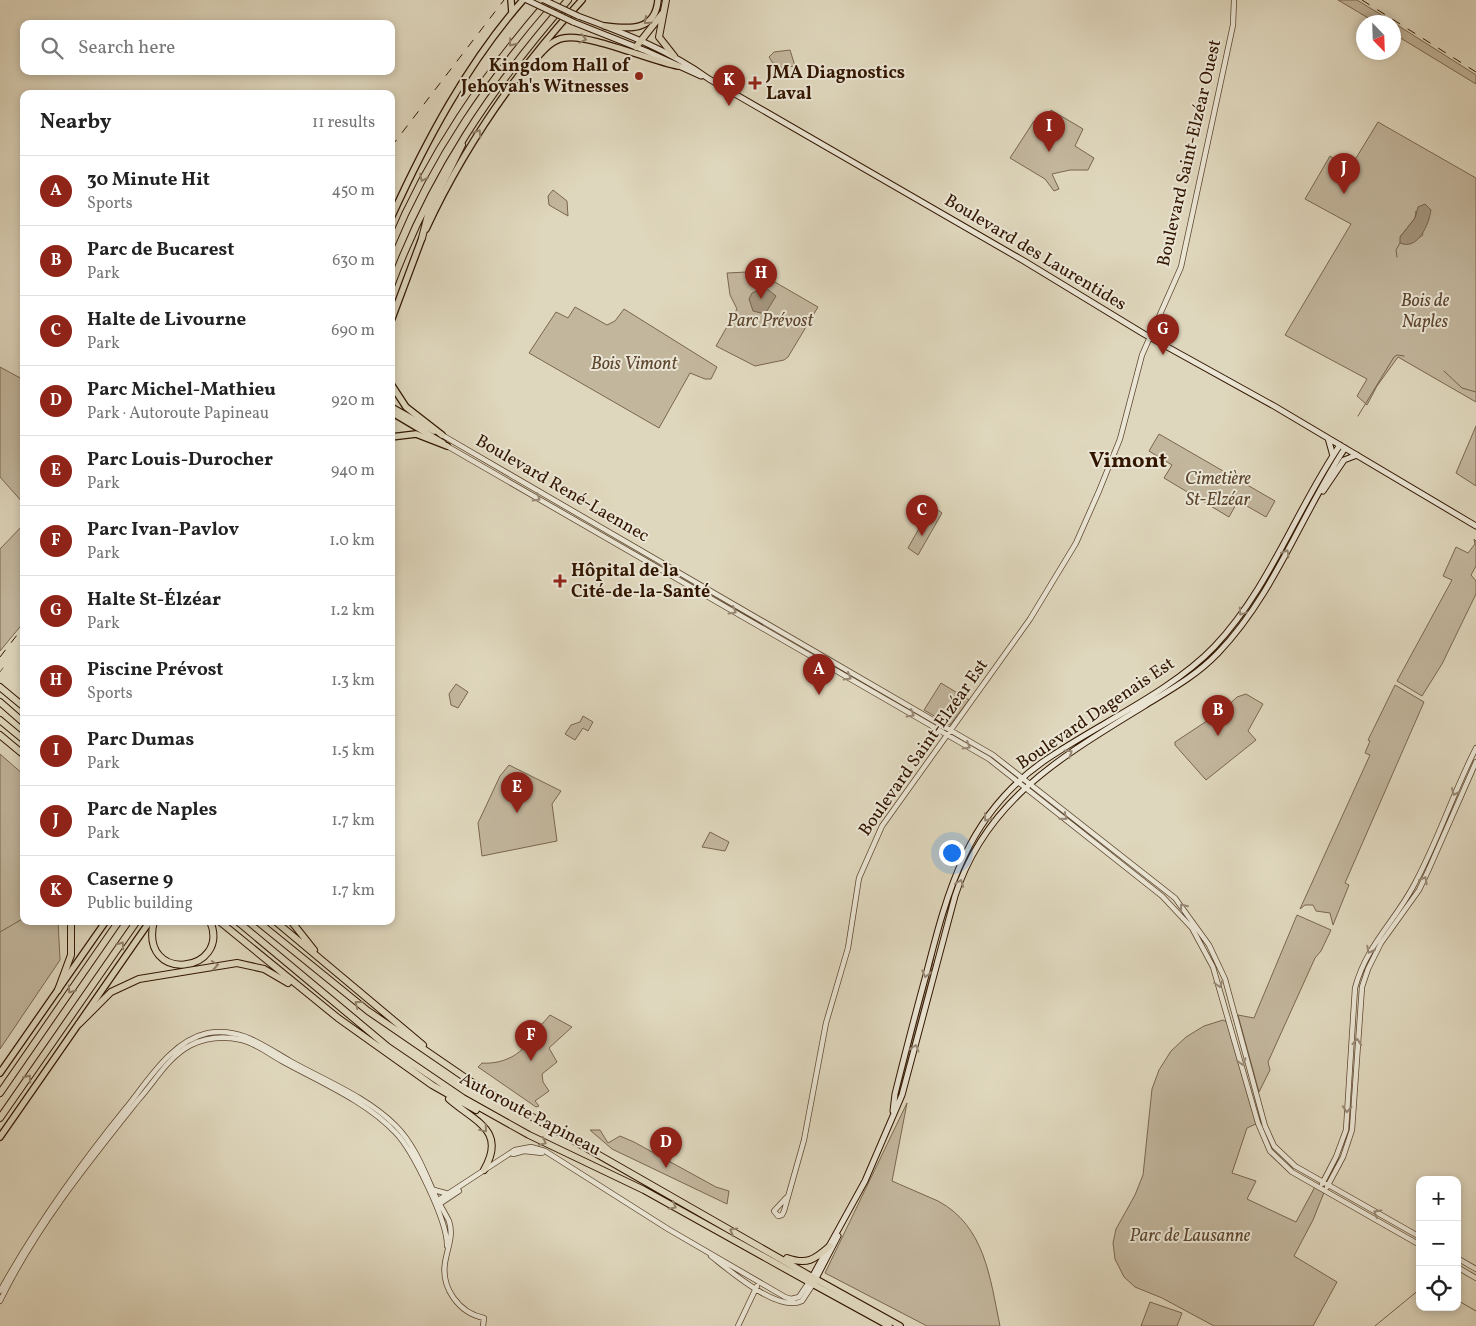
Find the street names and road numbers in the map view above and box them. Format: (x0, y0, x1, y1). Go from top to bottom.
street label: Boulevard Saint-Elzéar Ouest (1152, 37, 1228, 269)
street label: Boulevard des Laurentides (939, 189, 1131, 317)
street label: Boulevard René-Laennec (471, 429, 653, 549)
street label: Boulevard Dagenais Est (1012, 652, 1180, 776)
street label: Boulevard Saint-Elzéar Est (853, 654, 995, 842)
street label: Autoroute Papineau (455, 1067, 605, 1163)

